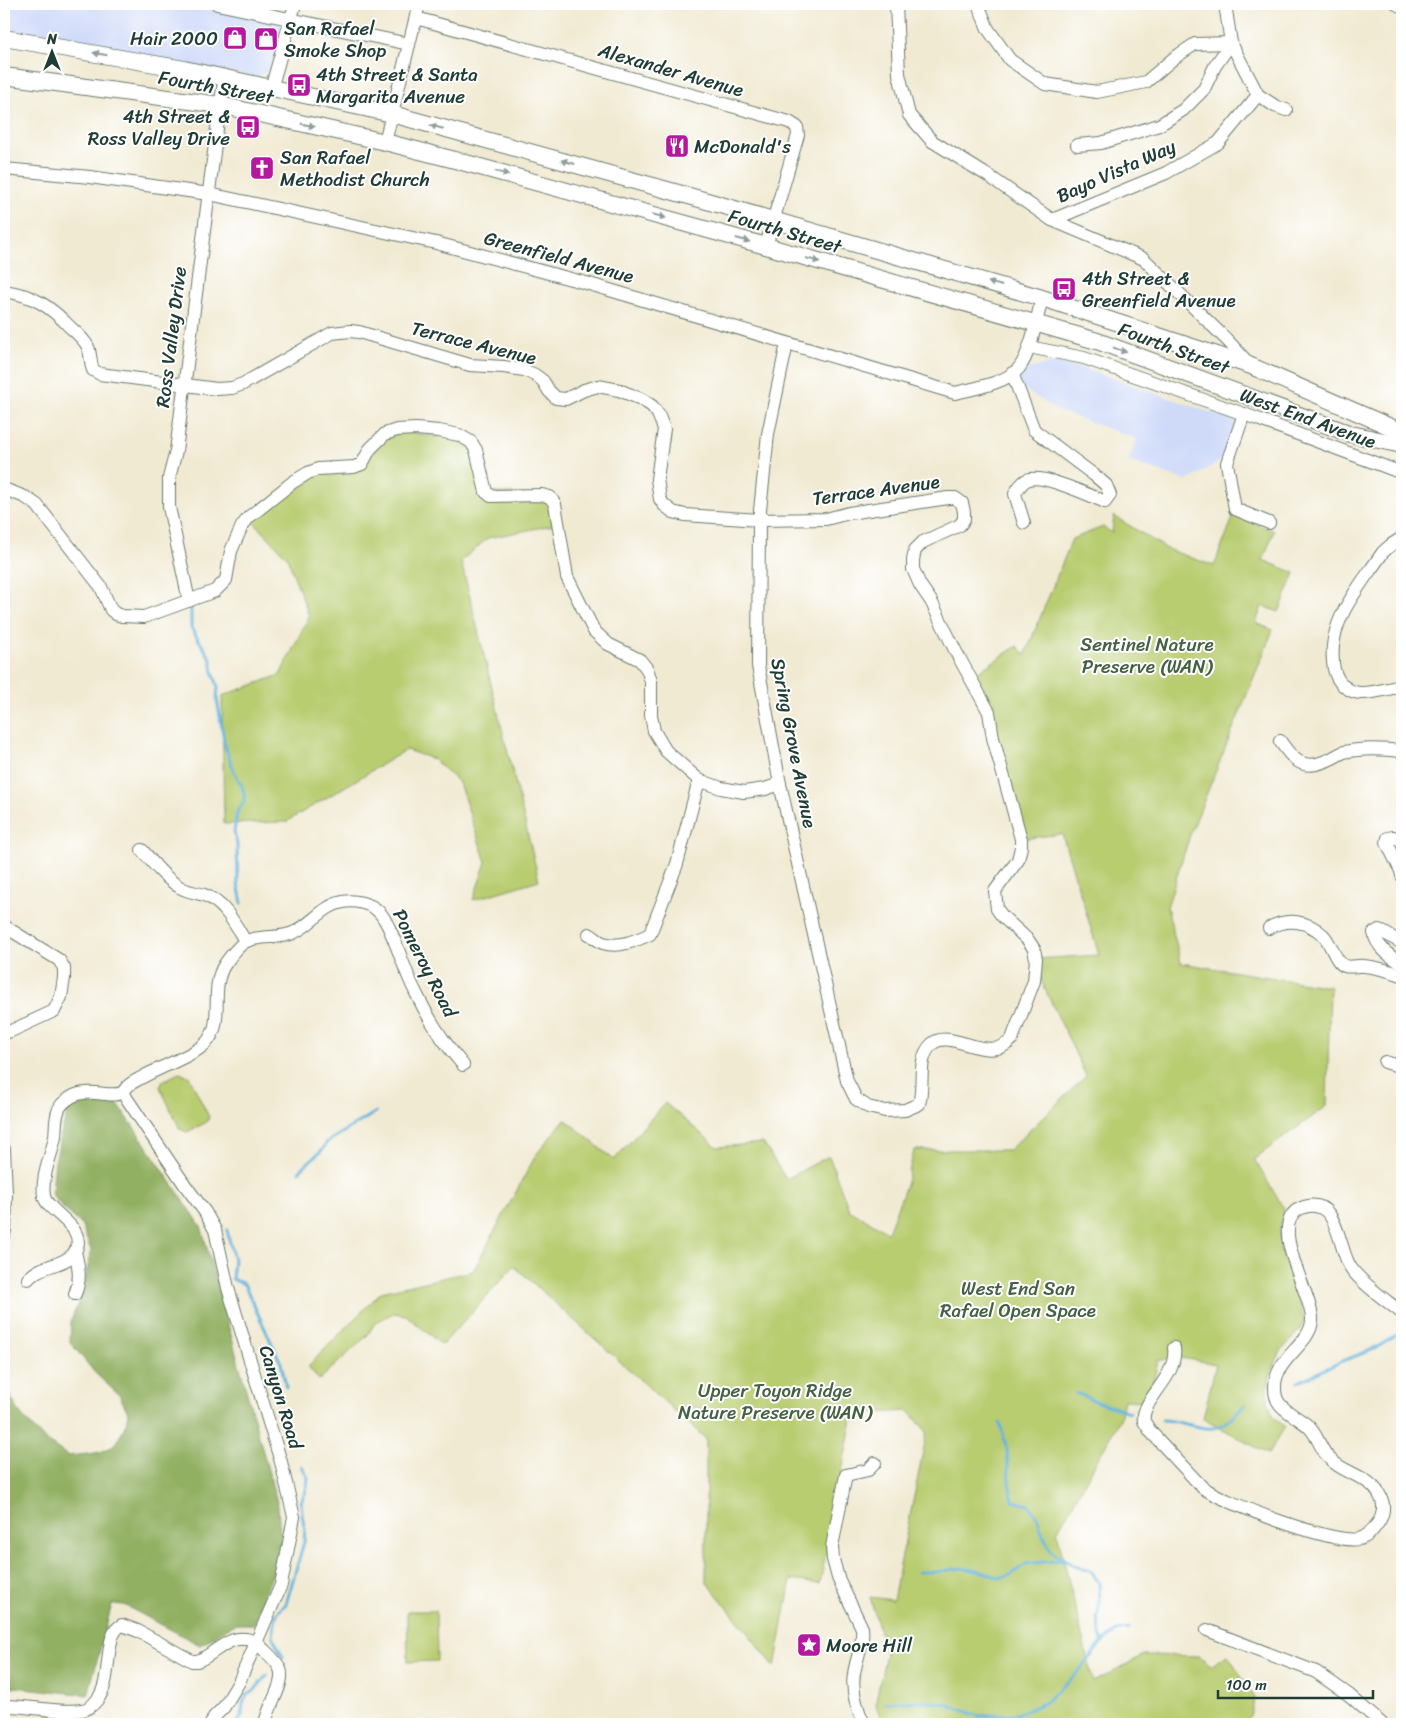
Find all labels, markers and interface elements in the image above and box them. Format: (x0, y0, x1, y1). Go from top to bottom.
place label: San Rafael Smoke Shop (284, 12, 386, 67)
place label: Hair 2000 (130, 22, 218, 55)
shop icon: Hair 2000 (222, 25, 248, 51)
shop icon: San Rafael Smoke Shop (253, 26, 279, 52)
text: N (46, 27, 57, 52)
north arrow (28, 28, 78, 78)
street label: Alexander Avenue (594, 33, 748, 107)
one-way arrow (91, 50, 107, 58)
place label: 4th Street & Santa Margarita Avenue (316, 58, 478, 113)
street label: Fourth Street (156, 61, 277, 114)
bus stop icon: 4th Street & Santa Margarita Avenue (286, 72, 312, 98)
place label: 4th Street & Ross Valley Drive (88, 100, 230, 155)
bus stop icon: 4th Street & Ross Valley Drive (235, 114, 261, 140)
one-way arrow (301, 121, 317, 129)
one-way arrow (429, 122, 444, 130)
place label: McDonald's (694, 130, 791, 163)
street label: Bayo Vista Way (1051, 130, 1181, 212)
restaurant icon: McDonald's (664, 133, 690, 159)
place label: San Rafael Methodist Church (280, 141, 430, 196)
church icon: San Rafael Methodist Church (249, 155, 275, 181)
one-way arrow (560, 158, 575, 166)
one-way arrow (494, 169, 510, 177)
street label: Fourth Street (725, 199, 847, 263)
one-way arrow (651, 213, 666, 221)
street label: Greenfield Avenue (480, 221, 638, 293)
one-way arrow (736, 236, 751, 244)
one-way arrow (805, 256, 820, 264)
place label: 4th Street & Greenfield Avenue (1082, 262, 1236, 317)
street label: Ross Valley Drive (146, 264, 196, 410)
bus stop icon: 4th Street & Greenfield Avenue (1051, 276, 1077, 302)
one-way arrow (988, 279, 1003, 287)
street label: Terrace Avenue (408, 312, 540, 374)
street label: Fourth Street (1114, 313, 1236, 384)
one-way arrow (1113, 346, 1128, 354)
street label: West End Avenue (1235, 378, 1381, 458)
street label: Terrace Avenue (810, 465, 942, 515)
park label: Sentinel Nature Preserve (WAN) (1080, 628, 1214, 683)
street label: Spring Grove Avenue (761, 655, 827, 831)
street label: Pomeroy Road (383, 903, 467, 1025)
park label: West End San Rafael Open Space (940, 1272, 1096, 1327)
street label: Canyon Road (250, 1341, 313, 1455)
park label: Upper Toyon Ridge Nature Preserve (WAN) (678, 1374, 873, 1429)
place label: Moore Hill (826, 1629, 913, 1662)
place icon: Moore Hill (796, 1632, 822, 1658)
scale bar (1218, 1668, 1374, 1700)
text: 100 m (1226, 1672, 1267, 1698)

